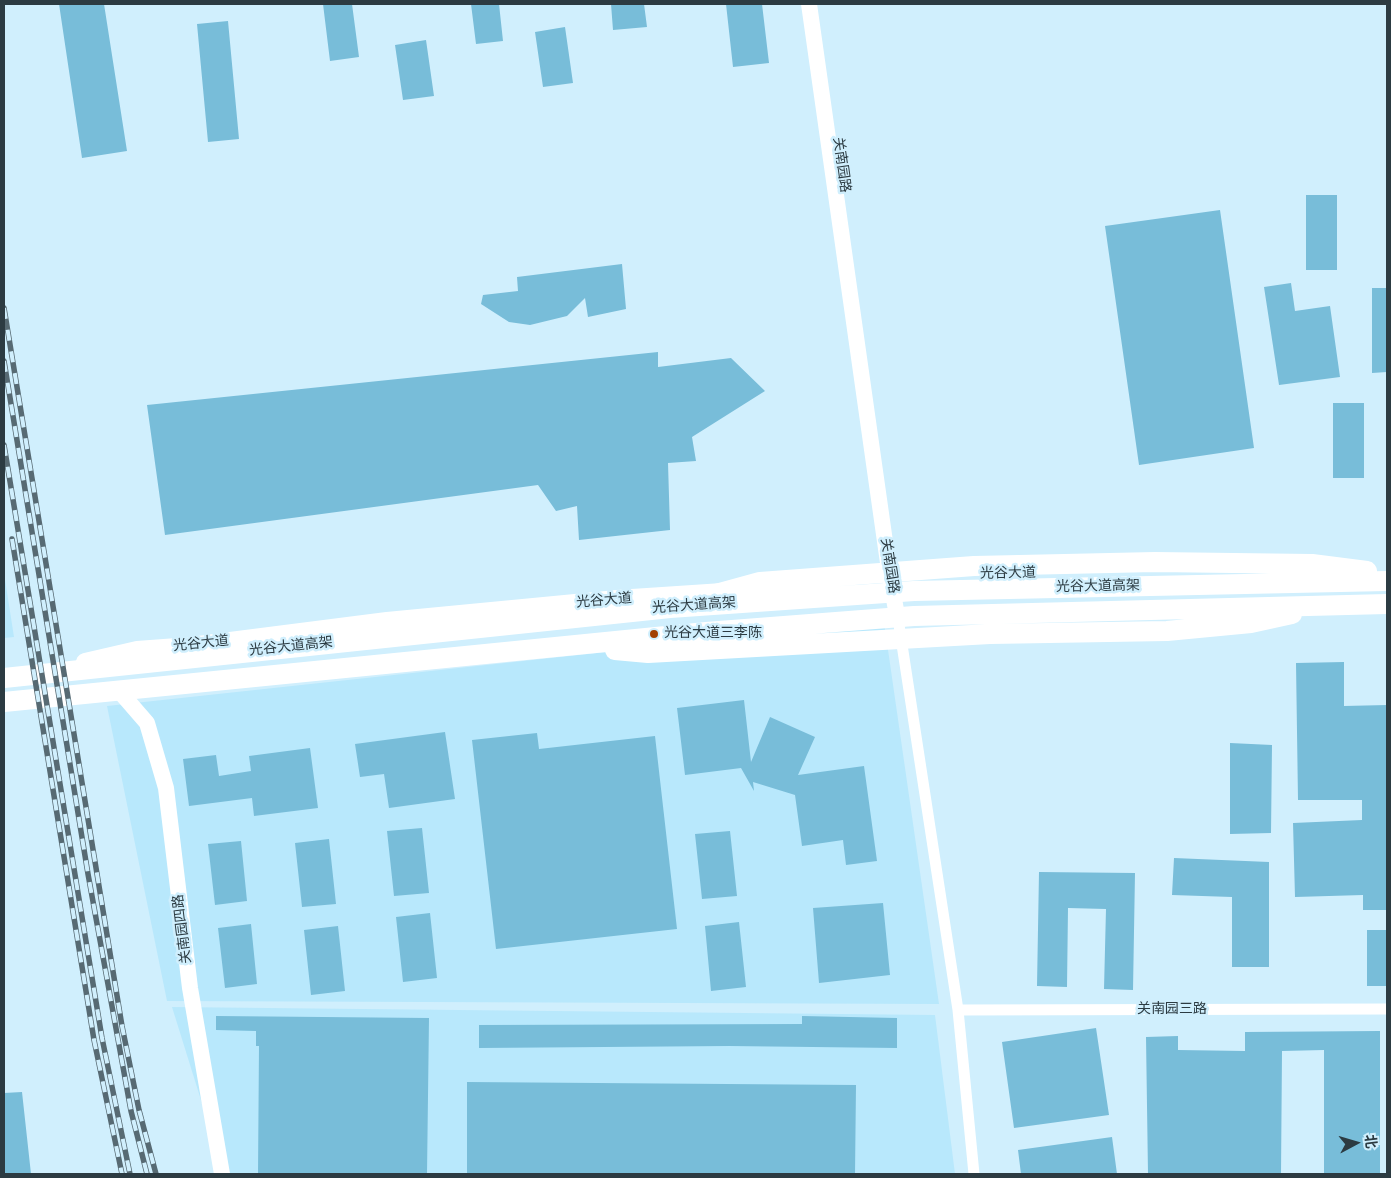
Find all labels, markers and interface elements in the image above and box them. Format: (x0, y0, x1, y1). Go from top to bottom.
street label: 关南园路 (829, 136, 853, 194)
street label: 关南园路 (876, 537, 902, 595)
street label: 光谷大道 (980, 565, 1036, 583)
street label: 光谷大道高架 (1056, 578, 1140, 596)
street label: 光谷大道 (575, 590, 633, 612)
street label: 光谷大道高架 (652, 595, 736, 617)
place label: 光谷大道三李陈 (664, 626, 762, 642)
marker: 光谷大道三李陈 (648, 628, 660, 640)
street label: 光谷大道 (172, 633, 230, 655)
street label: 光谷大道高架 (248, 634, 334, 660)
street label: 关南园四路 (170, 893, 196, 965)
street label: 关南园三路 (1137, 1002, 1207, 1018)
north arrow (1331, 1118, 1381, 1168)
text: 北 (1360, 1133, 1382, 1149)

